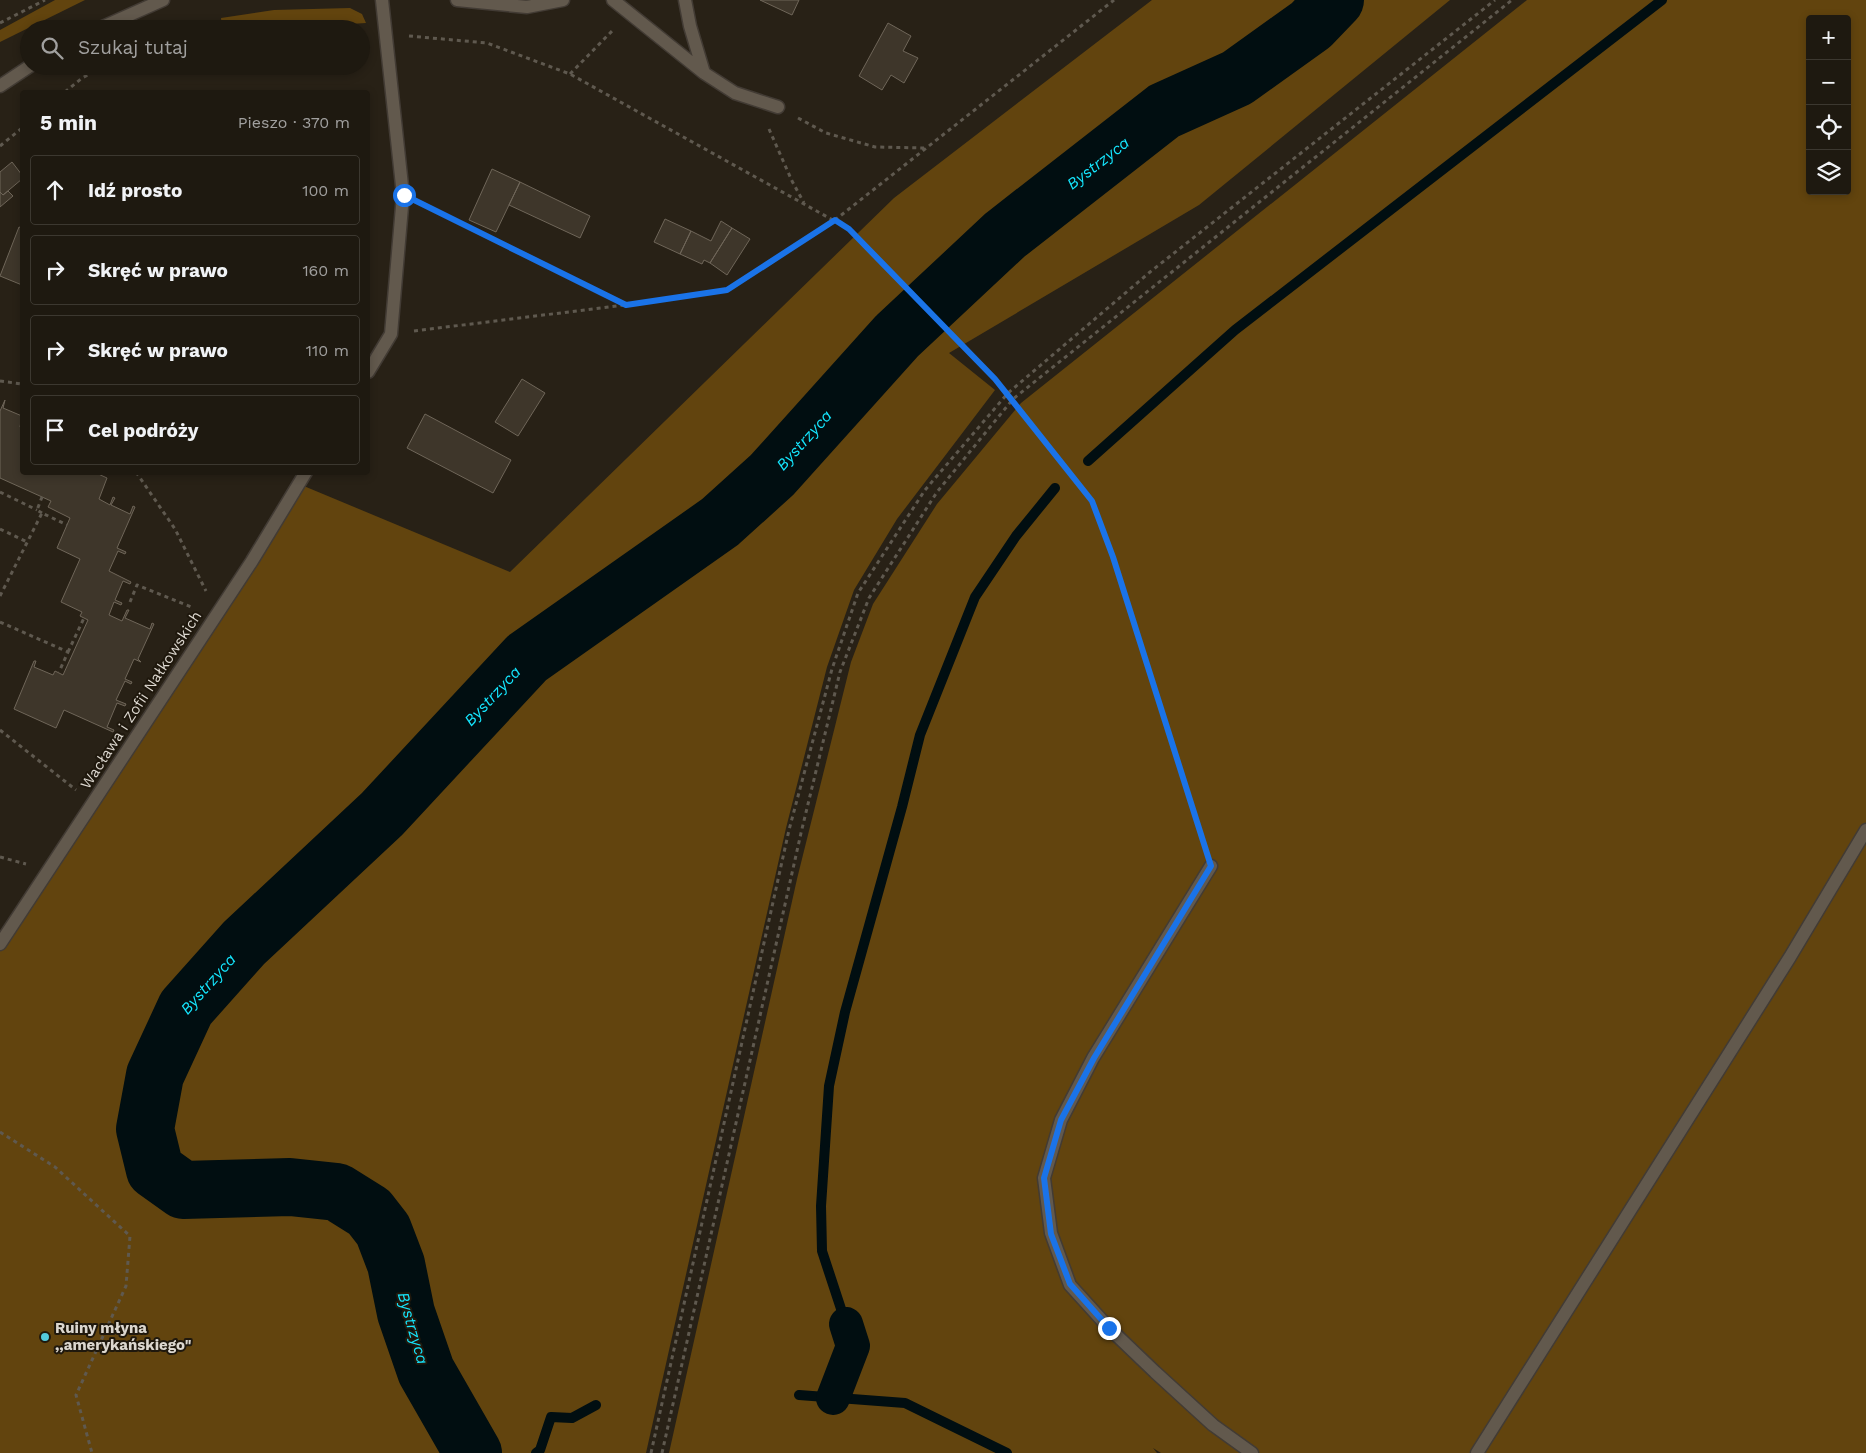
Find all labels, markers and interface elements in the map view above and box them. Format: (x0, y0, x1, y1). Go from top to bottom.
map controls (1806, 15, 1851, 195)
button: + (1806, 15, 1851, 60)
search box (20, 20, 370, 75)
icon: search (38, 34, 66, 62)
text: Szukaj tutaj (78, 36, 188, 59)
button: − (1806, 60, 1851, 105)
button: locate (1806, 105, 1851, 150)
text: 5 min (40, 110, 97, 135)
text: Pieszo · 370 m (238, 113, 350, 132)
water label: Bystrzyca (1063, 132, 1133, 193)
button: layers (1806, 150, 1851, 195)
icon: ahead (41, 176, 69, 204)
text: Idź prosto (88, 179, 182, 202)
text: 100 m (302, 181, 349, 200)
route start (393, 184, 416, 207)
icon: right (41, 256, 69, 284)
text: Skręć w prawo (88, 259, 228, 282)
text: 160 m (302, 261, 349, 280)
icon: right (41, 336, 69, 364)
text: Skręć w prawo (88, 339, 228, 362)
text: 110 m (306, 341, 349, 360)
water label: Bystrzyca (772, 406, 836, 474)
icon: arrive (41, 416, 69, 444)
text: Cel podróży (88, 419, 198, 442)
street label: Wacława i Zofii Nałkowskich (77, 608, 205, 792)
water label: Bystrzyca (460, 662, 524, 729)
water label: Bystrzyca (176, 950, 240, 1018)
water label: Bystrzyca (394, 1290, 432, 1366)
route end (1098, 1317, 1121, 1340)
place label: Ruiny młyna ,,amerykańskiego" (55, 1319, 192, 1354)
marker: Ruiny młyna ,,amerykańskiego" (39, 1331, 51, 1343)

